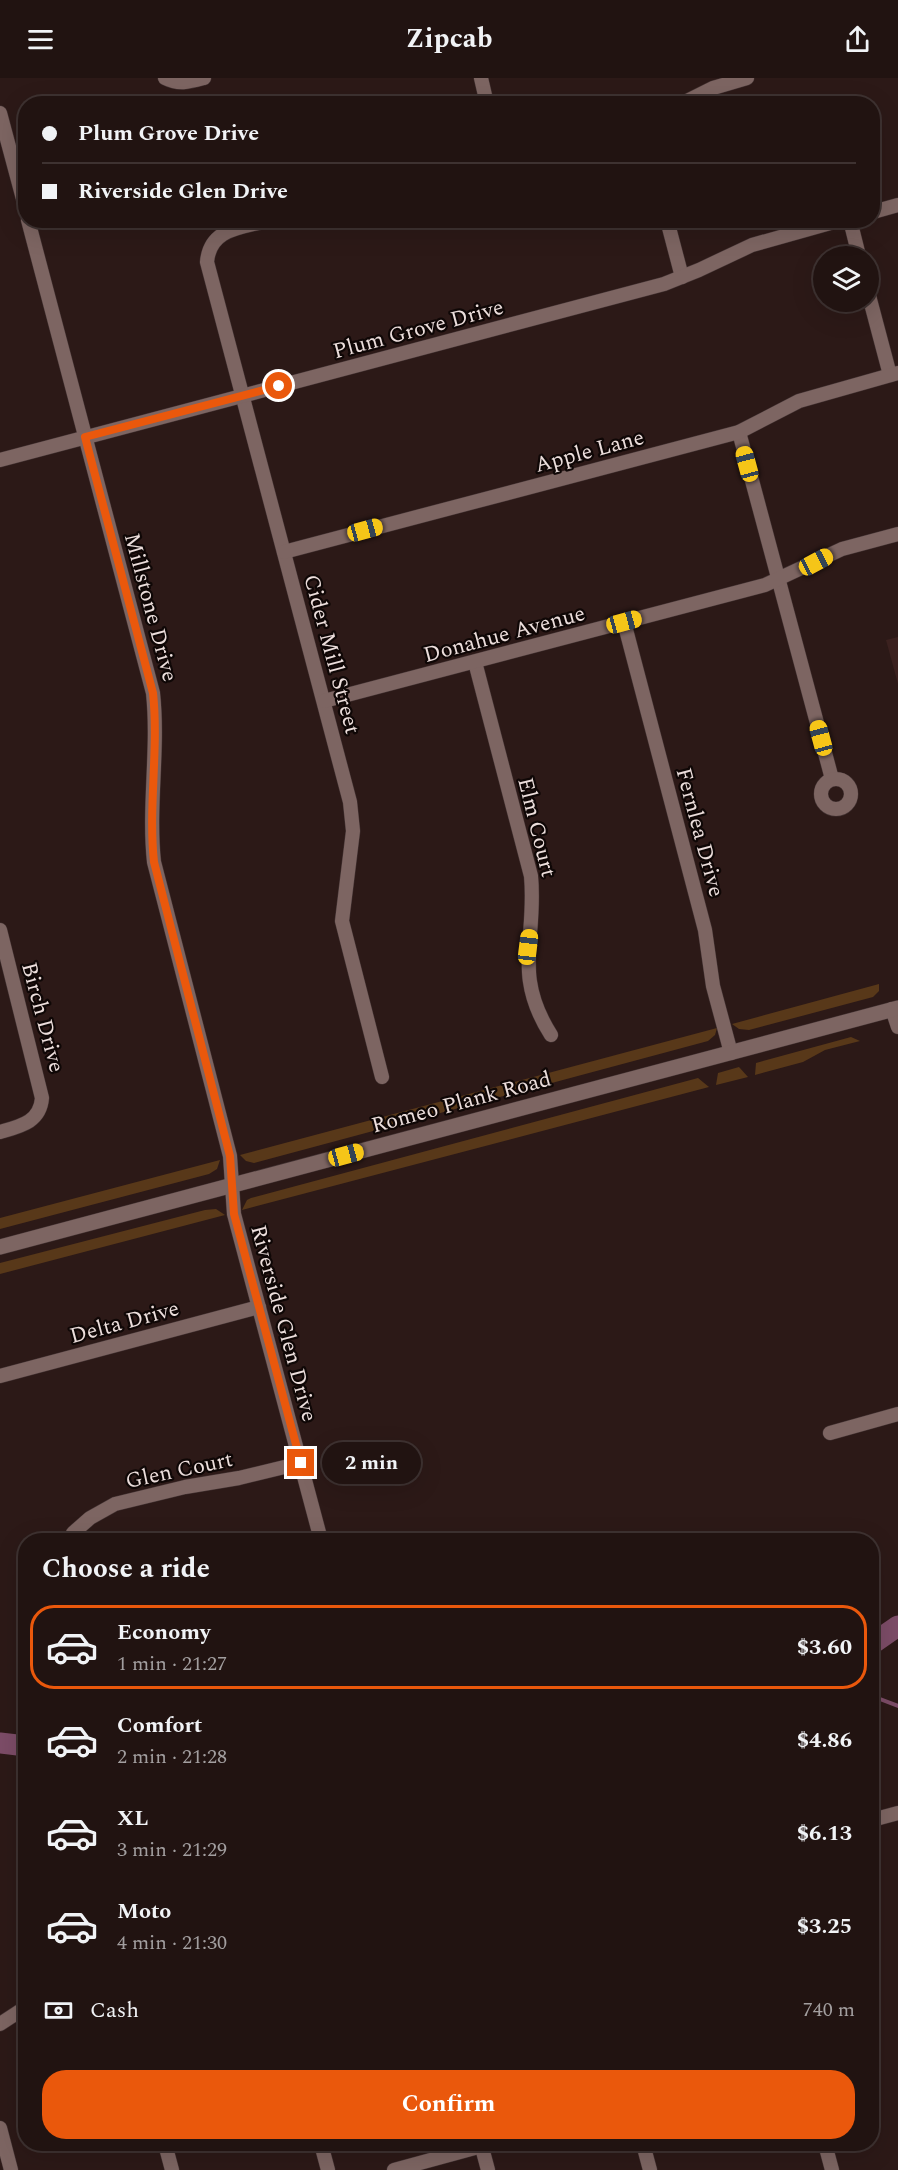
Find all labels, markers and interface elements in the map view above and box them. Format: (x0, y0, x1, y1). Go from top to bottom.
text: Zipcab (406, 18, 492, 60)
icon: menu (24, 23, 57, 56)
icon: share (841, 23, 874, 56)
text: Plum Grove Drive (78, 117, 259, 150)
text: Riverside Glen Drive (78, 175, 288, 208)
map controls (813, 246, 879, 312)
button: layers (813, 246, 879, 312)
street label: Plum Grove Drive (329, 291, 507, 368)
route start (265, 372, 292, 399)
street label: Apple Lane (531, 421, 648, 482)
car (734, 444, 760, 484)
car (345, 517, 385, 543)
street label: Millstone Drive (115, 529, 186, 685)
car (796, 546, 836, 578)
street label: Cider Mill Street (294, 571, 369, 738)
street label: Donahue Avenue (420, 597, 589, 672)
car (604, 609, 644, 635)
car (808, 718, 834, 758)
street label: Fernlea Drive (666, 764, 733, 901)
street label: Elm Court (508, 774, 565, 881)
car (517, 928, 539, 966)
street label: Birch Drive (12, 959, 73, 1076)
street label: Romeo Plank Road (368, 1063, 555, 1142)
car (326, 1142, 366, 1168)
street label: Riverside Glen Drive (241, 1221, 326, 1425)
street label: Delta Drive (66, 1292, 183, 1353)
callout: 2 min (322, 1442, 421, 1484)
street label: Glen Court (123, 1443, 236, 1498)
text: 2 min (345, 1448, 398, 1478)
route end (287, 1449, 314, 1476)
text: Choose a ride (42, 1548, 210, 1590)
text: Economy (117, 1616, 210, 1649)
icon: car (45, 1620, 99, 1674)
text: $3.60 (797, 1631, 852, 1664)
text: 1 min · 21:27 (117, 1649, 227, 1679)
text: Comfort (117, 1709, 202, 1742)
icon: car (45, 1713, 99, 1767)
text: $4.86 (797, 1724, 852, 1757)
text: 2 min · 21:28 (117, 1742, 227, 1772)
text: XL (117, 1802, 148, 1835)
icon: car (45, 1806, 99, 1860)
text: $6.13 (797, 1817, 852, 1850)
text: 3 min · 21:29 (117, 1835, 227, 1865)
text: Moto (117, 1895, 171, 1928)
icon: car (45, 1899, 99, 1953)
text: $3.25 (797, 1910, 852, 1943)
text: 4 min · 21:30 (117, 1928, 227, 1958)
icon: cash (42, 1994, 75, 2027)
text: Cash (90, 1994, 139, 2027)
text: 740 m (803, 1995, 855, 2025)
button: Confirm (42, 2070, 855, 2139)

